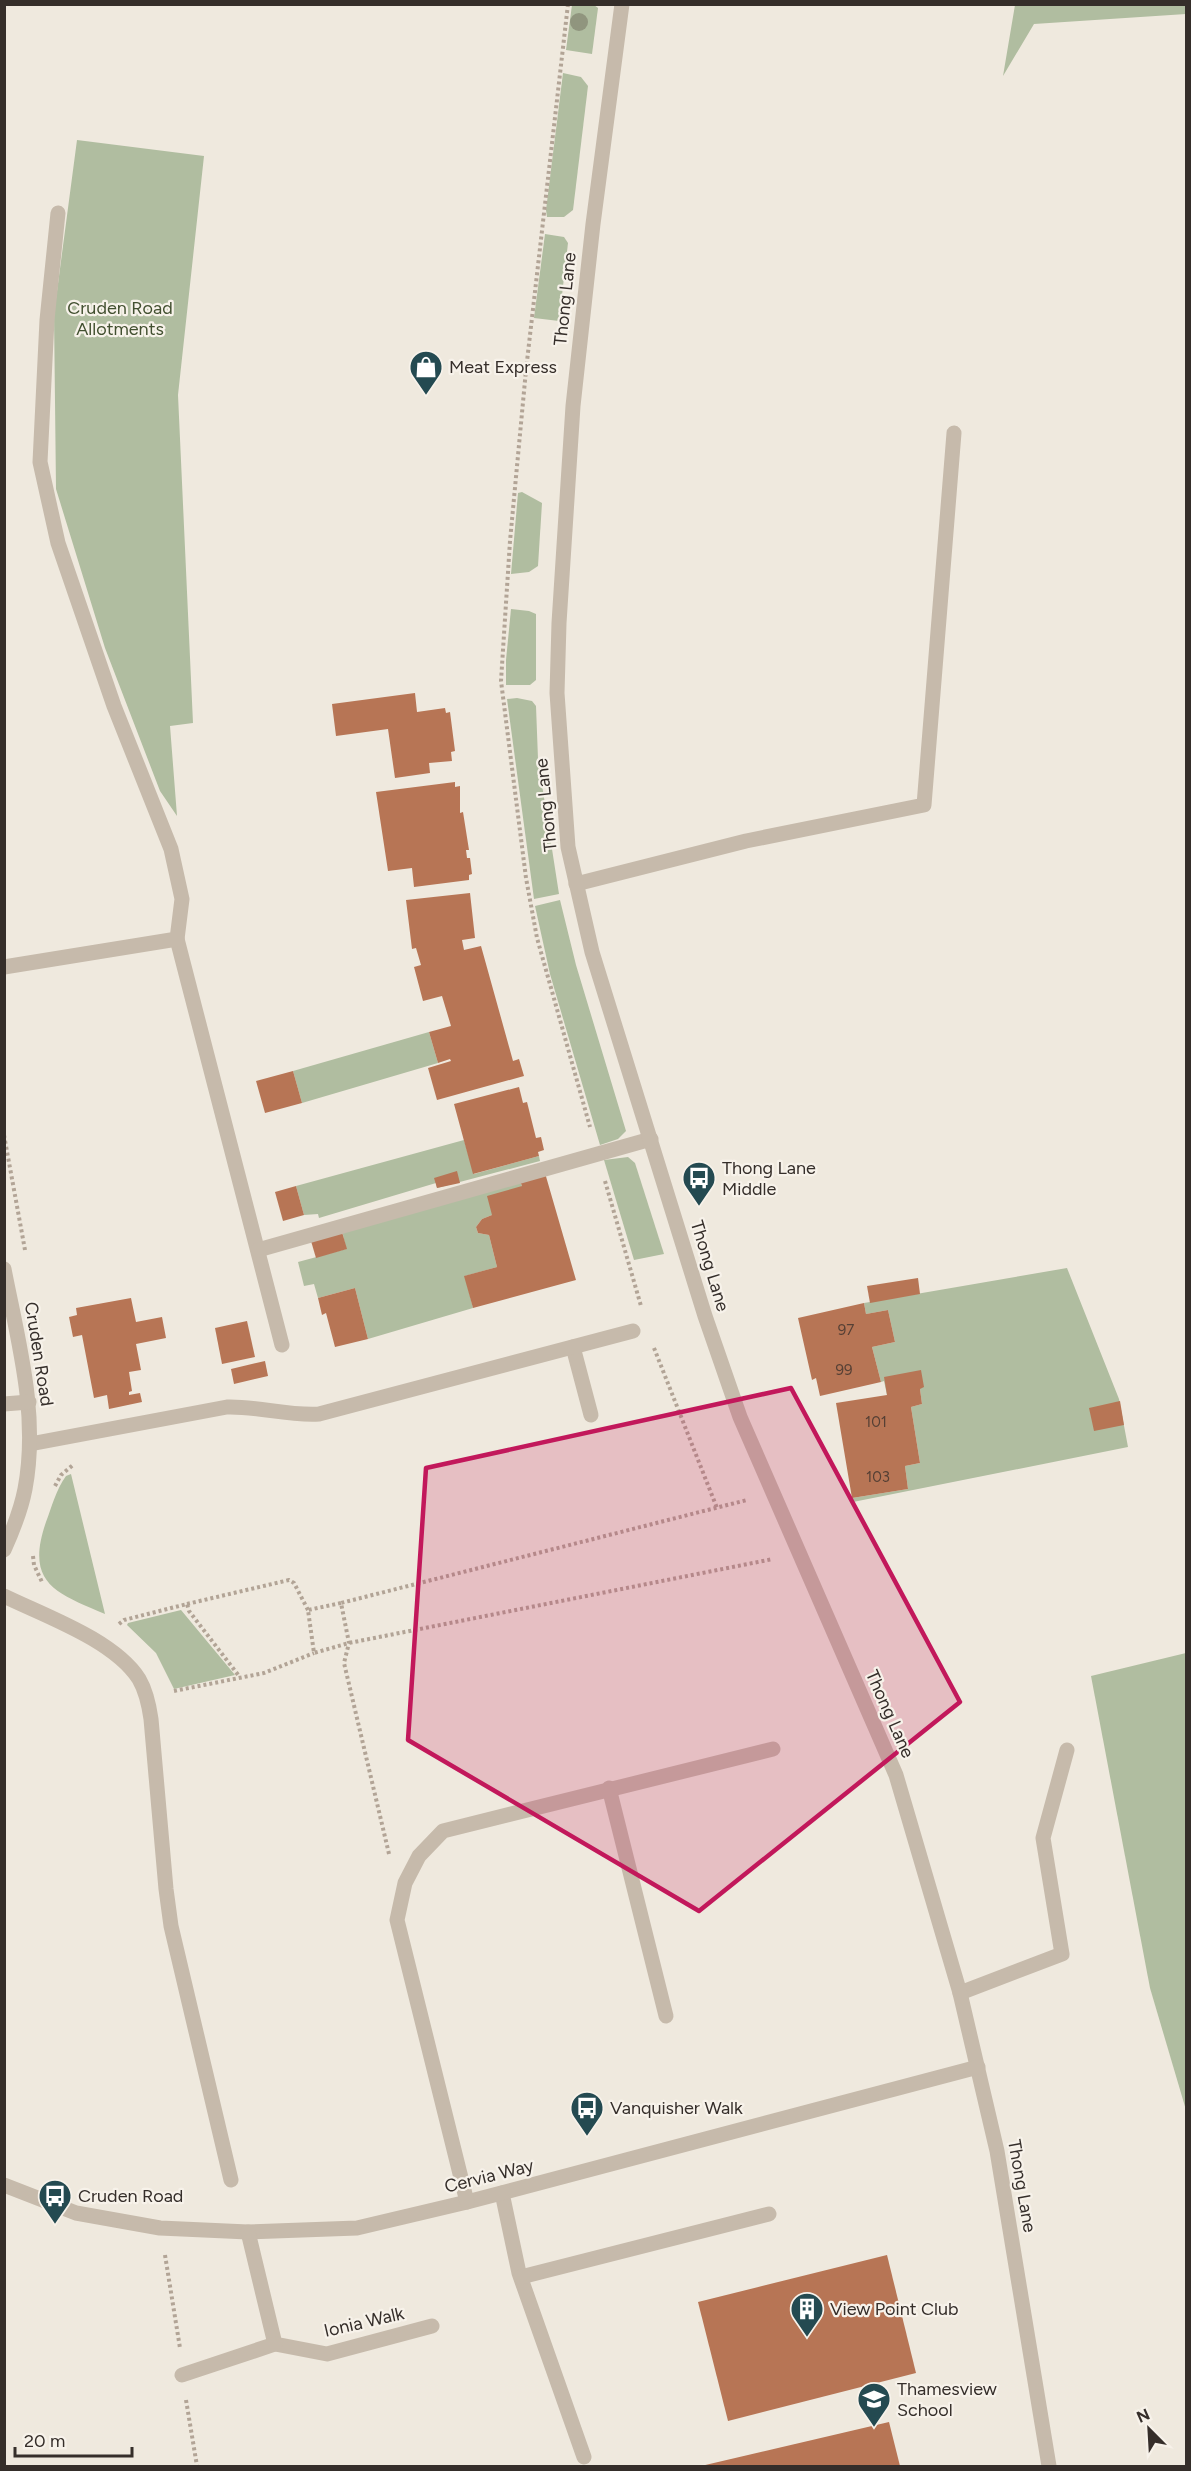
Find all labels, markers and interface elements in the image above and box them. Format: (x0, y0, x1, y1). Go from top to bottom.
street label: Thong Lane (549, 251, 581, 347)
park label: Cruden Road Allotments (67, 297, 173, 340)
shop icon: Meat Express (408, 349, 444, 396)
place label: Meat Express (449, 356, 557, 378)
street label: Thong Lane (530, 757, 562, 853)
place label: Thong Lane Middle (722, 1157, 816, 1200)
bus stop icon: Thong Lane Middle (681, 1160, 717, 1207)
street label: Thong Lane (686, 1218, 734, 1314)
street label: Cruden Road (20, 1300, 58, 1408)
house number: 97 (838, 1321, 854, 1339)
house number: 99 (836, 1361, 852, 1379)
house number: 101 (865, 1413, 887, 1431)
house number: 103 (866, 1468, 890, 1486)
street label: Thong Lane (861, 1667, 919, 1762)
bus stop icon: Vanquisher Walk (569, 2090, 605, 2137)
place label: Vanquisher Walk (610, 2097, 743, 2119)
street label: Thong Lane (1003, 2138, 1041, 2234)
street label: Cervia Way (442, 2154, 536, 2198)
bus stop icon: Cruden Road (37, 2178, 73, 2225)
place label: Cruden Road (78, 2185, 183, 2207)
building icon: View Point Club (789, 2291, 825, 2338)
place label: View Point Club (830, 2298, 958, 2320)
street label: Ionia Walk (322, 2302, 406, 2342)
place label: Thamesview School (897, 2378, 997, 2421)
school or university icon: Thamesview School (856, 2381, 892, 2428)
north arrow (1119, 2399, 1179, 2459)
text: N (1134, 2405, 1153, 2427)
scale bar (15, 2420, 132, 2458)
text: 20 m (24, 2430, 65, 2452)

